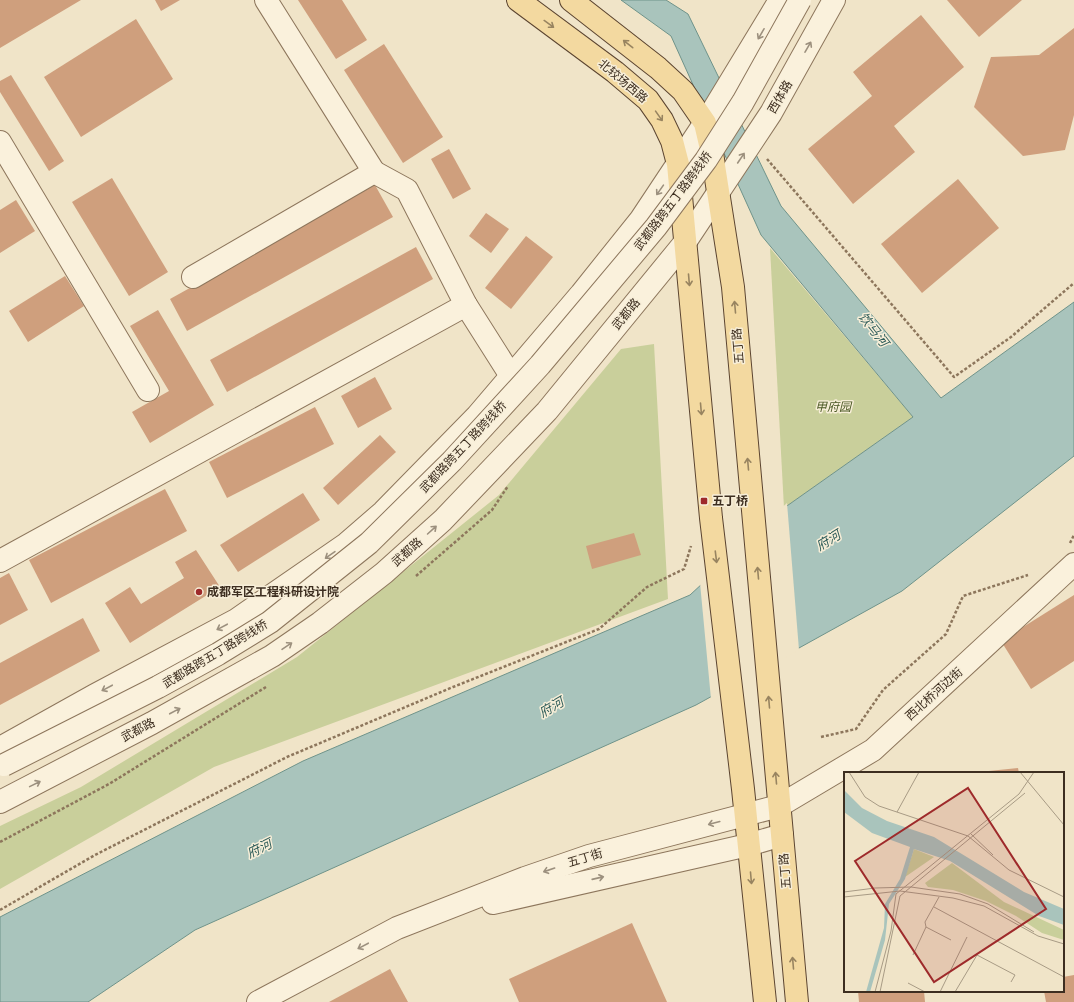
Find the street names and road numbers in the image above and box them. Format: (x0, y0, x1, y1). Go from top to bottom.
street label: 北较场西路 (596, 56, 650, 106)
street label: 西体路 (765, 78, 795, 116)
street label: 武都路跨五丁路跨线桥 (631, 149, 715, 253)
street label: 武都路 (609, 296, 643, 332)
street label: 五丁路 (729, 327, 747, 365)
street label: 武都路跨五丁路跨线桥 (417, 398, 509, 496)
street label: 武都路 (389, 535, 425, 569)
street label: 武都路跨五丁路跨线桥 (160, 617, 270, 691)
street label: 西北桥河边街 (903, 665, 965, 723)
street label: 武都路 (119, 715, 157, 745)
street label: 五丁街 (566, 846, 604, 870)
street label: 五丁路 (776, 852, 794, 890)

